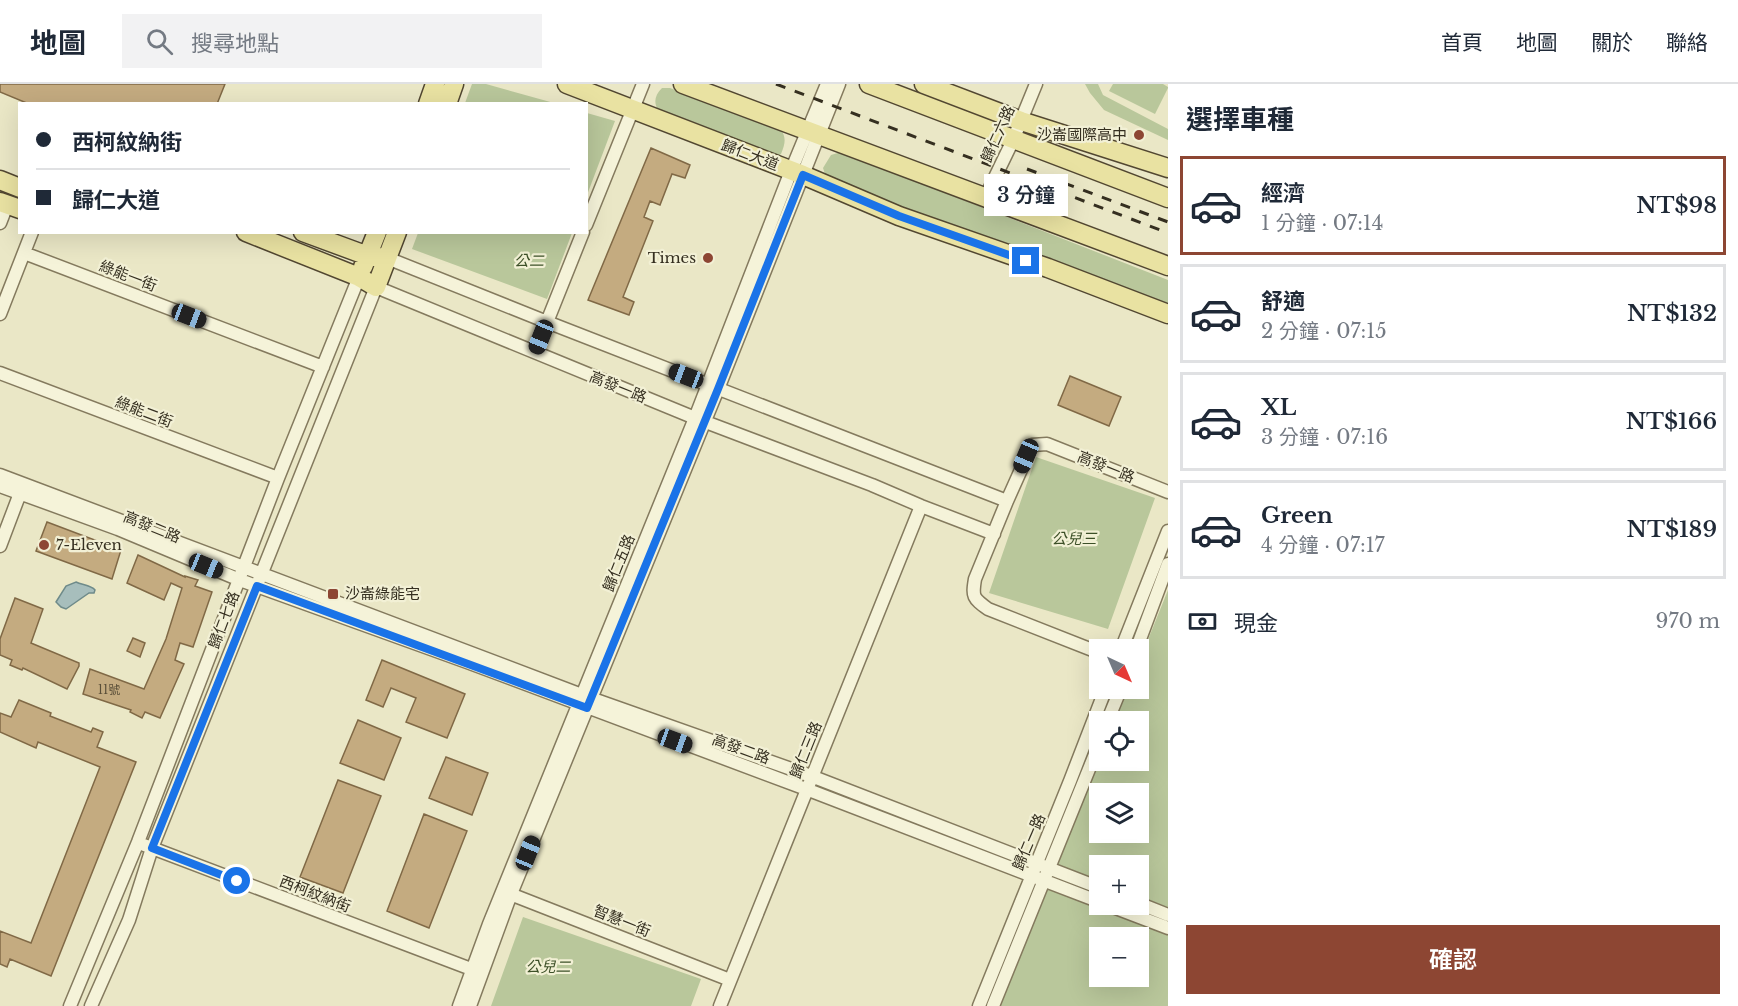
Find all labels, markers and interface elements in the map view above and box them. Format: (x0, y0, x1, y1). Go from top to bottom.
search box (122, 14, 542, 68)
icon: search (143, 25, 176, 58)
text: 地圖 (30, 26, 86, 61)
text: 搜尋地點 (191, 30, 279, 57)
text: 首頁 (1441, 30, 1483, 56)
text: 地圖 (1516, 30, 1558, 56)
text: 關於 (1591, 30, 1633, 56)
text: 聯絡 (1666, 30, 1708, 56)
street label: 歸仁六路 (977, 103, 1018, 165)
text: 選擇車種 (1186, 103, 1294, 136)
place label: 沙崙國際高中 (1037, 125, 1127, 144)
marker: 沙崙國際高中 (1132, 128, 1146, 142)
text: 西柯紋納街 (72, 129, 182, 156)
street label: 歸仁大道 (719, 135, 782, 174)
callout: 3 分鐘 (984, 174, 1068, 216)
icon: car (1189, 179, 1243, 233)
text: 經濟 (1261, 180, 1305, 207)
text: 3 分鐘 (997, 183, 1055, 207)
text: 歸仁大道 (72, 187, 160, 214)
text: NT$98 (1636, 192, 1717, 219)
text: 1 分鐘 · 07:14 (1261, 211, 1383, 235)
route end (1012, 247, 1039, 274)
place label: Times (648, 248, 696, 267)
park label: 公二 (514, 251, 545, 270)
marker: Times (701, 251, 715, 265)
street label: 綠能一街 (97, 256, 160, 295)
icon: car (1189, 287, 1243, 341)
text: 舒適 (1261, 288, 1305, 315)
text: NT$132 (1627, 300, 1717, 327)
car (169, 301, 209, 331)
car (526, 317, 556, 357)
text: 2 分鐘 · 07:15 (1261, 319, 1387, 343)
car (666, 361, 706, 391)
street label: 高發一路 (587, 366, 650, 407)
street label: 綠能二街 (113, 392, 176, 431)
text: XL (1261, 394, 1296, 421)
icon: car (1189, 395, 1243, 449)
text: NT$166 (1626, 408, 1717, 435)
text: 3 分鐘 · 07:16 (1261, 425, 1388, 449)
car (1011, 436, 1041, 476)
street label: 高發一路 (1075, 446, 1138, 487)
text: Green (1261, 502, 1333, 529)
icon: car (1189, 503, 1243, 557)
street label: 高發二路 (121, 506, 184, 547)
text: NT$189 (1627, 516, 1717, 543)
park label: 公兒三 (1051, 529, 1097, 548)
street label: 歸仁五路 (598, 531, 639, 594)
text: 4 分鐘 · 07:17 (1261, 533, 1385, 557)
place label: 7-Eleven (56, 535, 122, 554)
marker: 7-Eleven (37, 538, 51, 552)
car (186, 551, 226, 581)
place label: 沙崙綠能宅 (345, 584, 420, 603)
marker: 沙崙綠能宅 (326, 587, 340, 601)
street label: 歸仁七路 (204, 588, 243, 651)
icon: cash (1186, 605, 1219, 638)
text: 970 m (1656, 609, 1720, 633)
text: 現金 (1234, 610, 1278, 637)
north arrow (1089, 639, 1149, 699)
map controls (1089, 639, 1149, 987)
house number: 11號 (98, 682, 120, 697)
button: locate (1089, 711, 1149, 771)
street label: 歸仁三路 (785, 718, 826, 781)
car (655, 726, 695, 756)
street label: 高發二路 (710, 729, 773, 768)
button: layers (1089, 783, 1149, 843)
street label: 歸仁一路 (1008, 810, 1049, 873)
car (513, 833, 543, 873)
button: + (1089, 855, 1149, 915)
route start (223, 867, 250, 894)
street label: 西柯紋納街 (277, 871, 354, 916)
street label: 智慧一街 (591, 900, 654, 941)
button: 確認 (1186, 925, 1720, 994)
button: − (1089, 927, 1149, 987)
park label: 公兒二 (525, 957, 571, 976)

